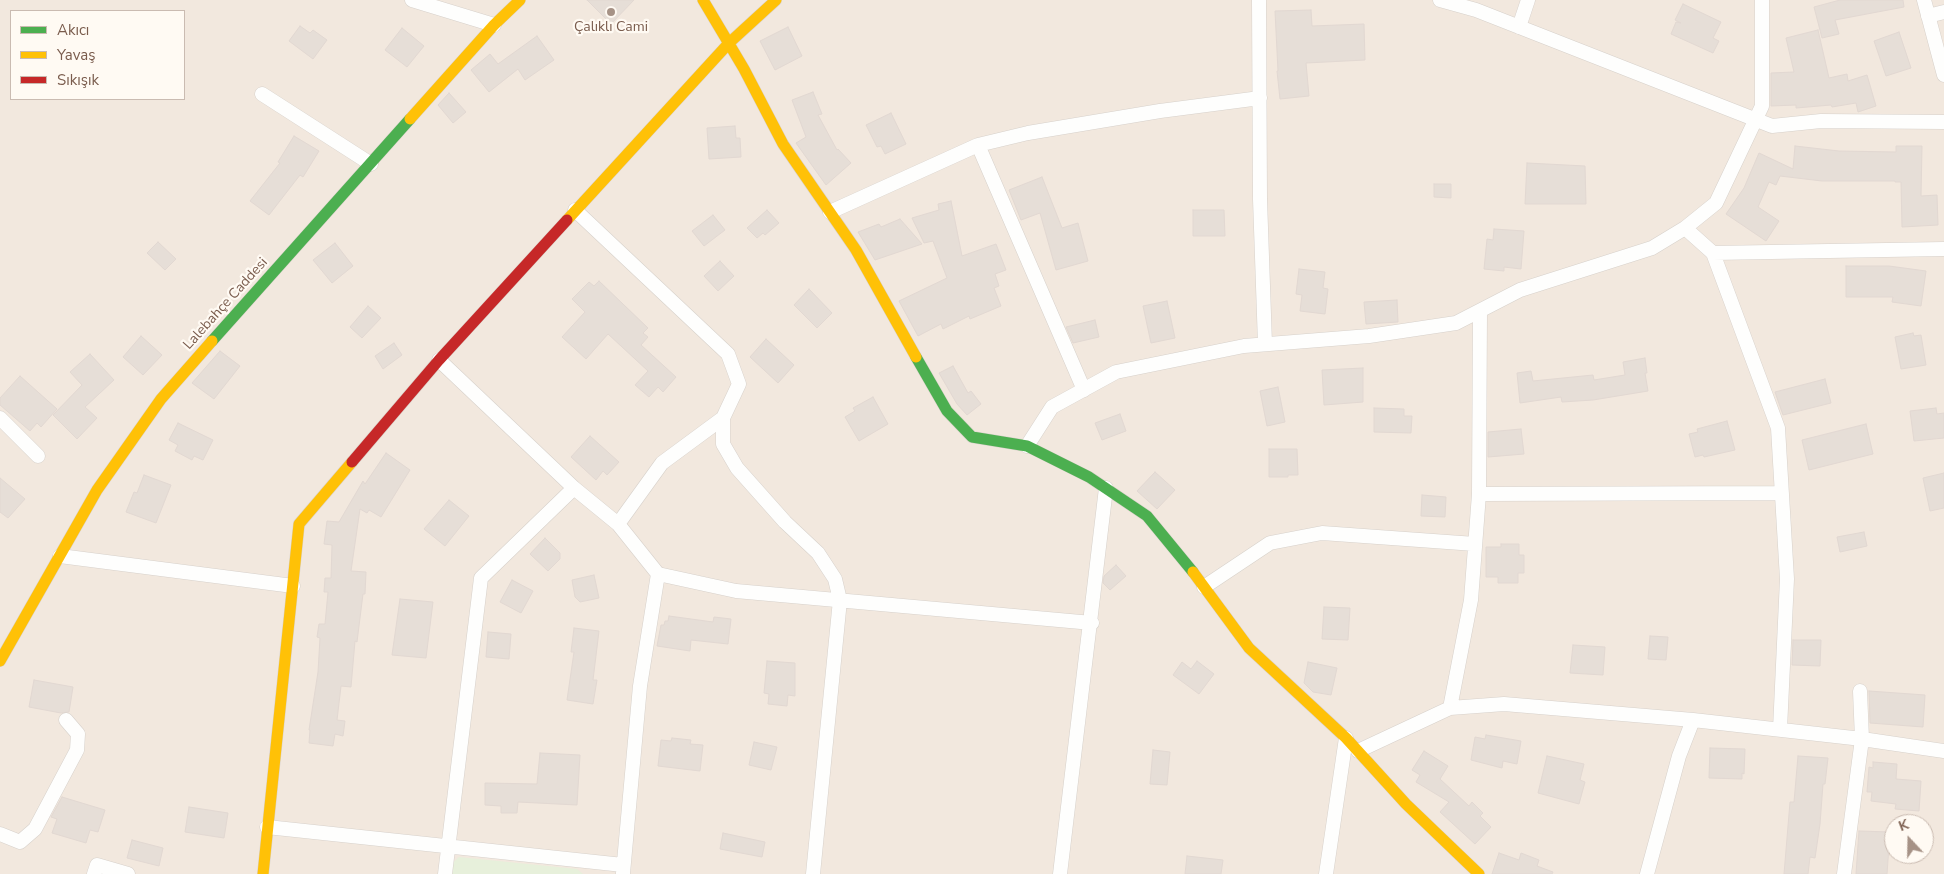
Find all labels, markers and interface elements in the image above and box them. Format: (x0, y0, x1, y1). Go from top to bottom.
marker: Çalıklı Cami (605, 6, 617, 18)
legend (10, 10, 185, 100)
text: Akıcı (57, 20, 89, 40)
place label: Çalıklı Cami (574, 20, 648, 36)
text: Yavaş (57, 45, 95, 65)
text: Sıkışık (57, 70, 99, 90)
street label: Lalebahçe Caddesi (180, 255, 272, 353)
north arrow (1884, 814, 1934, 864)
text: K (1896, 815, 1912, 836)

